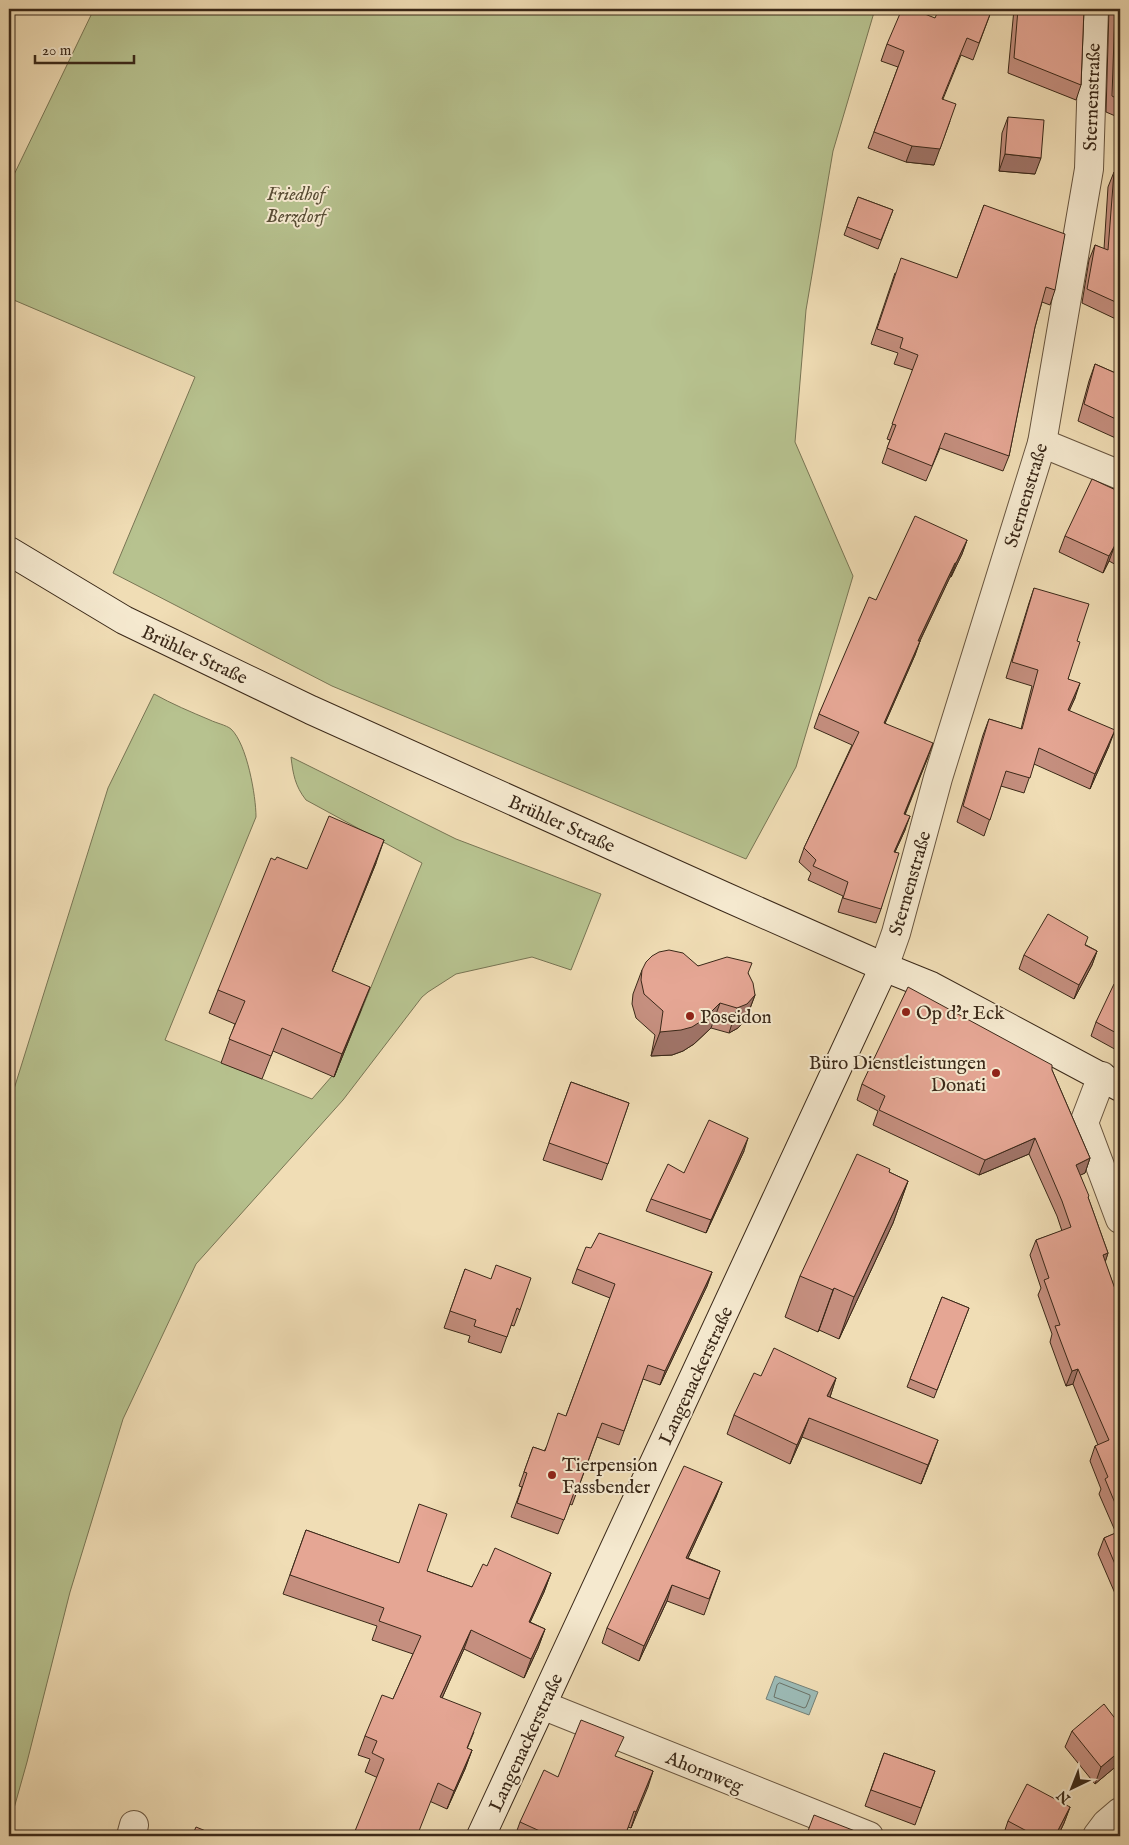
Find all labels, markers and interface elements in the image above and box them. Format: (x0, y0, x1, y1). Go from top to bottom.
scale bar (35, 32, 134, 64)
text: 20 m (42, 41, 72, 60)
street label: Sternenstraße (1079, 42, 1107, 151)
park label: Friedhof Berzdorf (266, 183, 330, 229)
street label: Sternenstraße (1000, 440, 1054, 551)
street label: Brühler Straße (137, 621, 251, 691)
street label: Brühler Straße (504, 791, 619, 859)
street label: Sternenstraße (885, 828, 937, 939)
place label: Op d’r Eck (916, 1002, 1005, 1026)
place label: Poseidon (700, 1006, 772, 1030)
marker: Op d’r Eck (900, 1006, 912, 1018)
marker: Poseidon (684, 1010, 696, 1022)
place label: Büro Dienstleistungen Donati (809, 1052, 986, 1098)
marker: Büro Dienstleistungen Donati (990, 1067, 1002, 1079)
street label: Langenackerstraße (654, 1303, 740, 1449)
place label: Tierpension Fassbender (562, 1454, 658, 1500)
marker: Tierpension Fassbender (546, 1469, 558, 1481)
street label: Langenackerstraße (484, 1670, 570, 1816)
street label: Ahornweg (661, 1746, 747, 1799)
north arrow (1046, 1762, 1096, 1812)
text: N (1053, 1786, 1075, 1808)

